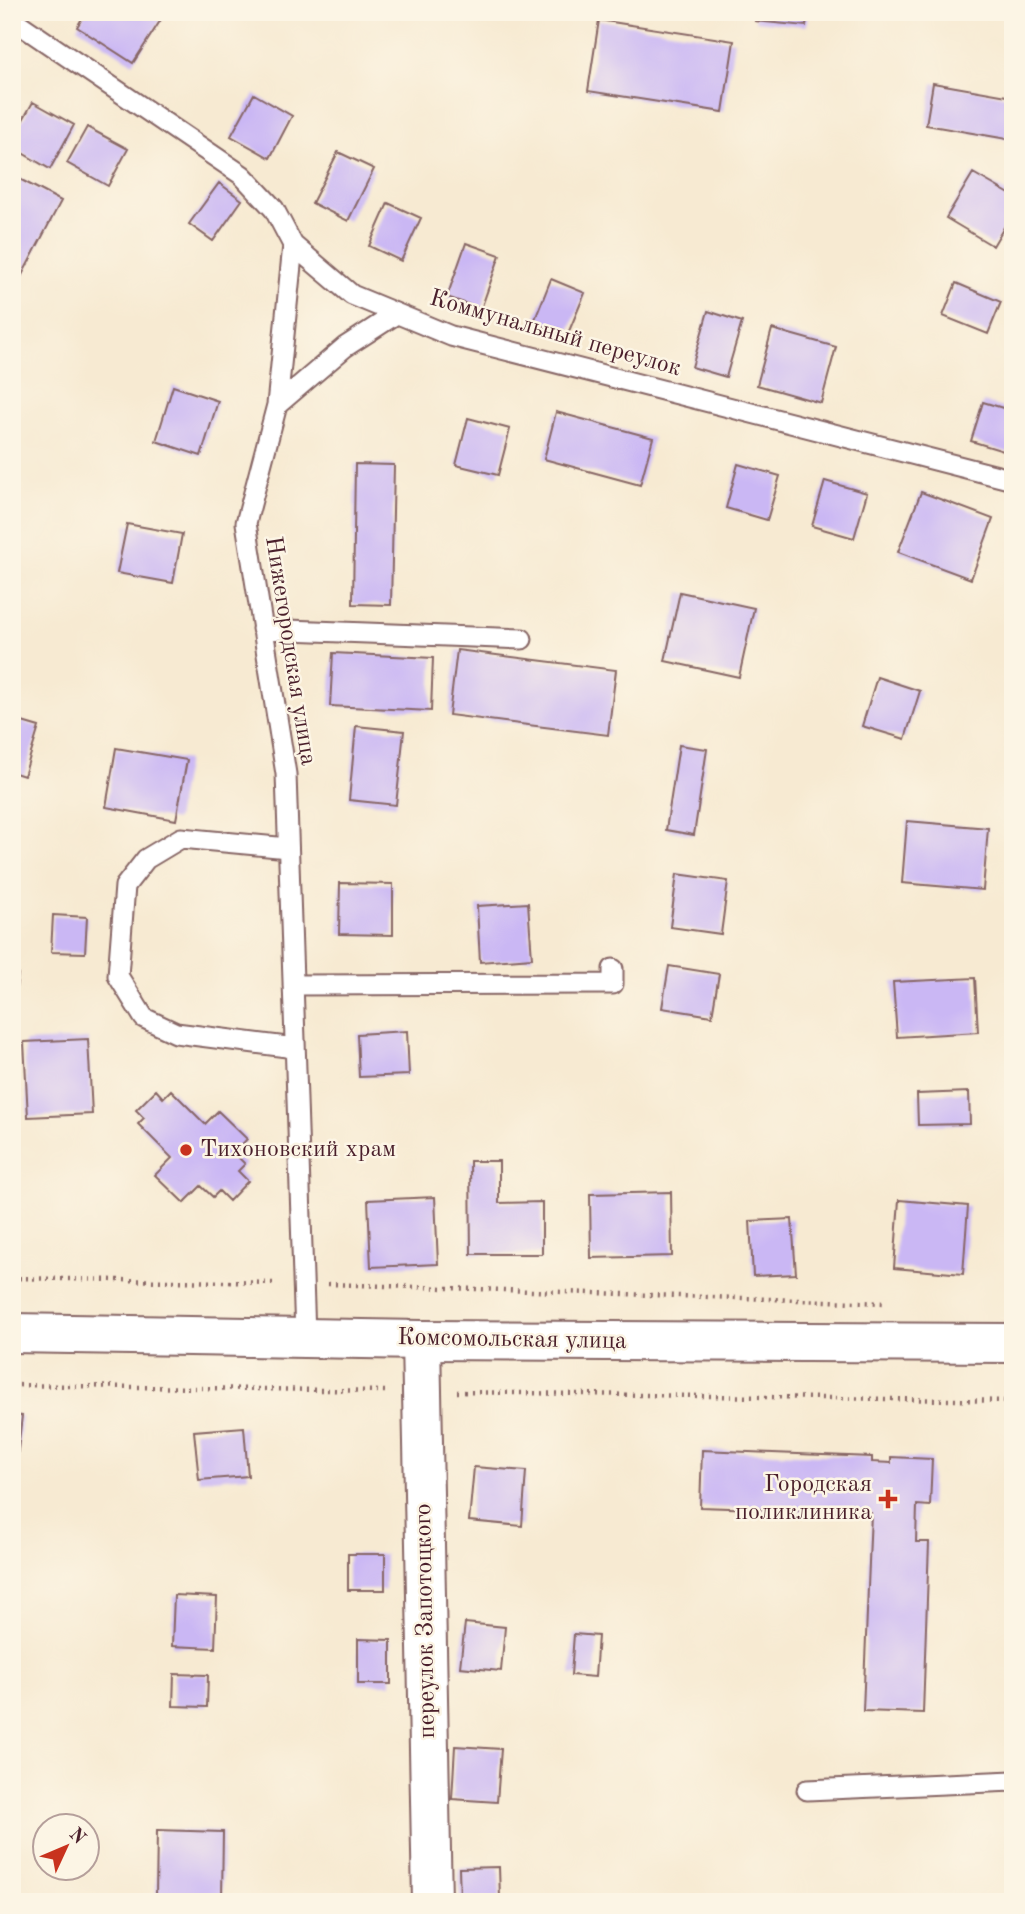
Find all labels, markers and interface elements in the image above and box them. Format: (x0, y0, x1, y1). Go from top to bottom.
street label: Коммунальный переулок (426, 287, 684, 381)
street label: Нижегородская улица (260, 535, 320, 767)
place label: Тихоновский храм (200, 1138, 396, 1162)
marker: Тихоновский храм (178, 1142, 194, 1158)
street label: Комсомольская улица (397, 1326, 627, 1354)
place label: Городская поликлиника (735, 1473, 872, 1525)
marker: Городская поликлиника (878, 1489, 898, 1509)
street label: переулок Запотоцкого (412, 1503, 440, 1739)
north arrow (32, 1812, 102, 1882)
text: N (65, 1825, 89, 1849)

